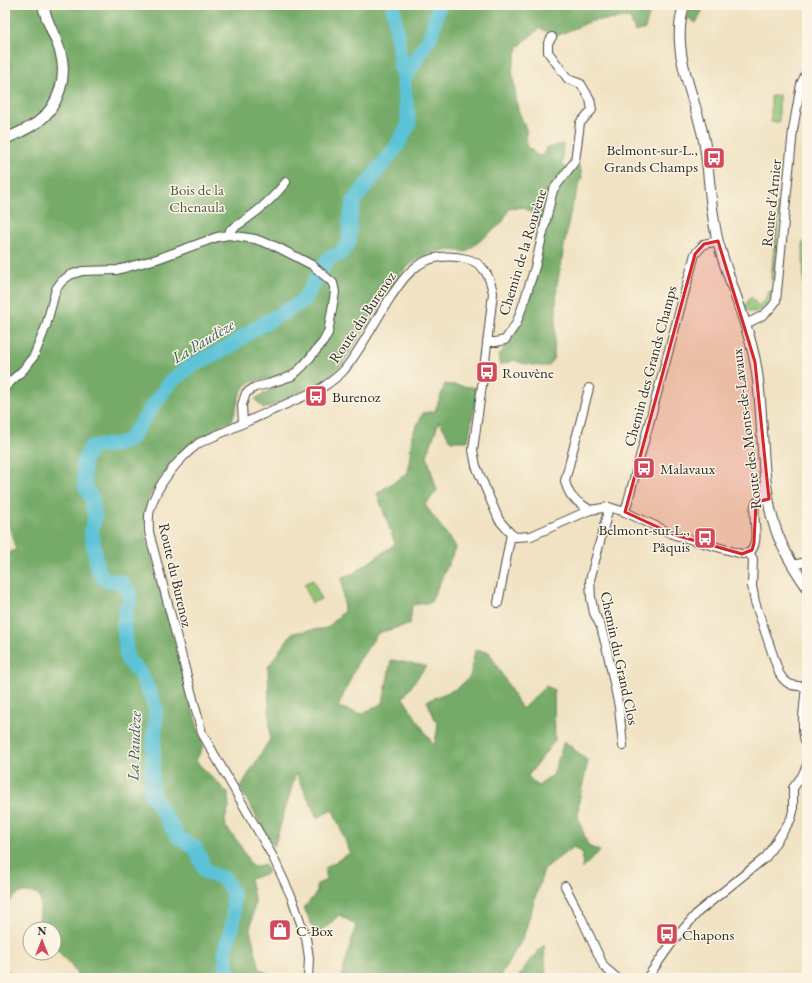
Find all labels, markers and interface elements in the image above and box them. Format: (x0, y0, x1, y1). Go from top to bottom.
place label: Belmont-sur-L., Grands Champs (604, 140, 698, 176)
bus stop icon: Belmont-sur-L., Grands Champs (701, 145, 727, 171)
street label: Route d'Arnier (757, 158, 785, 248)
park label: Bois de la Chenaula (169, 180, 225, 216)
street label: Chemin de la Rouvène (494, 186, 550, 318)
street label: Route du Burenoz (324, 267, 400, 366)
street label: Chemin des Grands Champs (619, 283, 681, 449)
water label: La Paudèze (167, 314, 239, 369)
street label: Route des Monts-de-Lavaux (727, 347, 765, 510)
bus stop icon: Rouvène (474, 359, 500, 385)
place label: Rouvène (502, 363, 554, 382)
bus stop icon: Burenoz (303, 383, 329, 409)
place label: Burenoz (332, 387, 381, 406)
bus stop icon: Malavaux (631, 455, 657, 481)
place label: Malavaux (660, 459, 716, 478)
place label: Belmont-sur-L., Pâquis (598, 520, 690, 556)
street label: Route du Burenoz (155, 521, 197, 629)
bus stop icon: Belmont-sur-L., Pâquis (692, 525, 718, 551)
street label: Chemin du Grand Clos (597, 590, 643, 727)
water label: La Paudèze (122, 710, 146, 782)
shop icon: C-Box (267, 917, 293, 943)
north arrow (22, 921, 62, 961)
place label: C-Box (296, 921, 333, 940)
bus stop icon: Chapons (654, 921, 680, 947)
text: N (38, 924, 47, 938)
place label: Chapons (682, 925, 734, 944)

